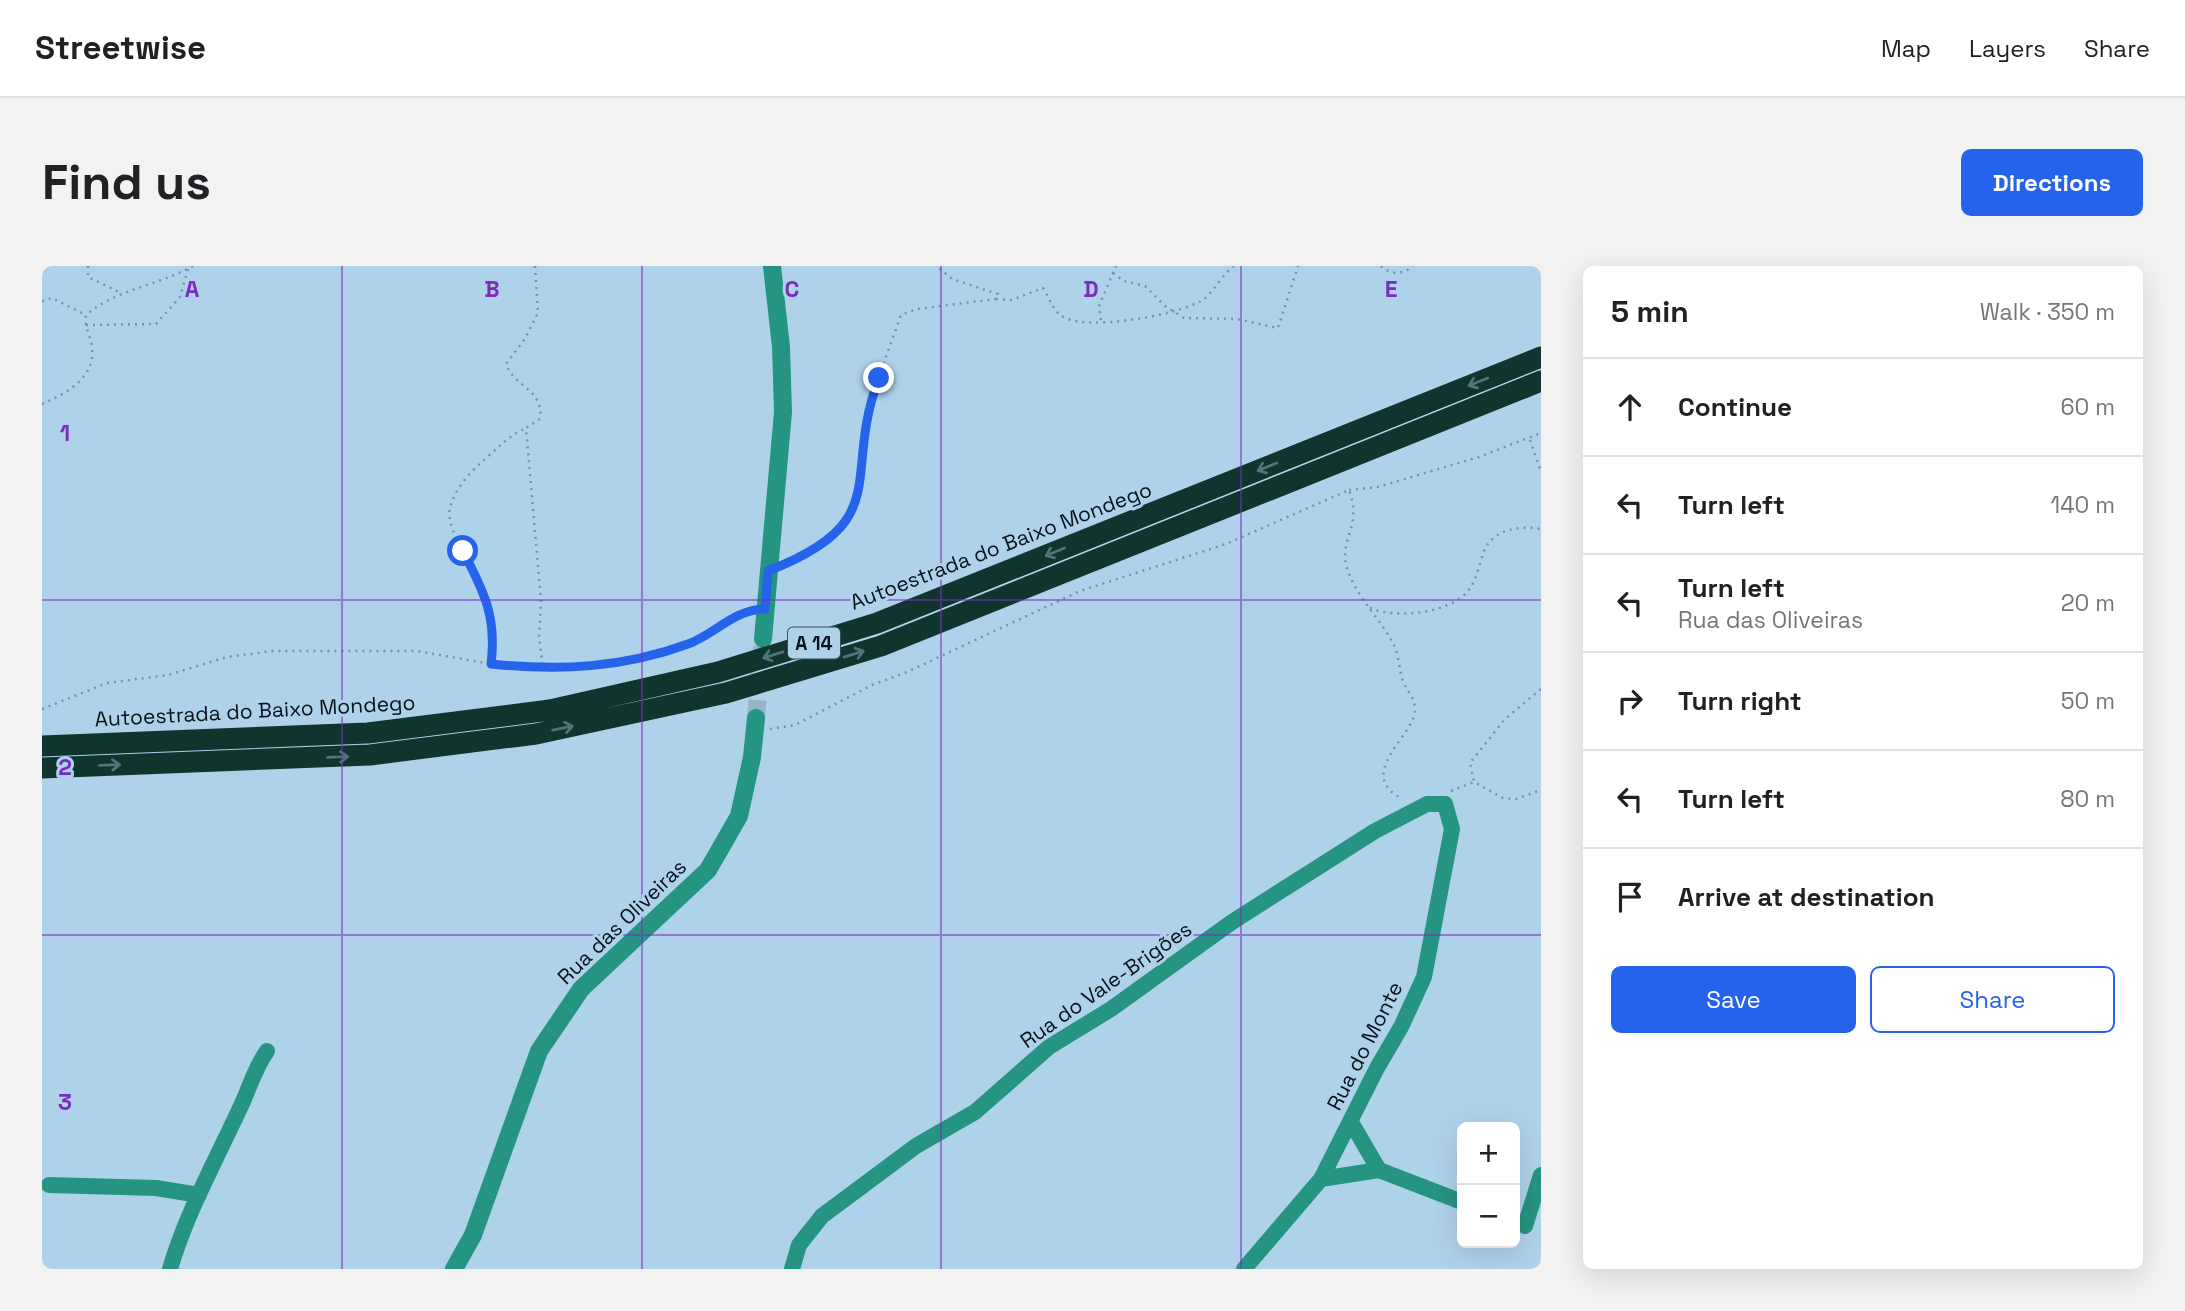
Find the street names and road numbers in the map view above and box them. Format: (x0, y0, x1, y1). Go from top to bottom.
street label: Autoestrada do Baixo Mondego (846, 475, 1156, 616)
road number: A 14 (788, 628, 840, 658)
street label: Autoestrada do Baixo Mondego (94, 689, 416, 732)
street label: Rua das Oliveiras (551, 853, 692, 990)
street label: Rua do Vale-Brigões (1015, 915, 1197, 1054)
street label: Rua do Monte (1321, 977, 1409, 1115)

